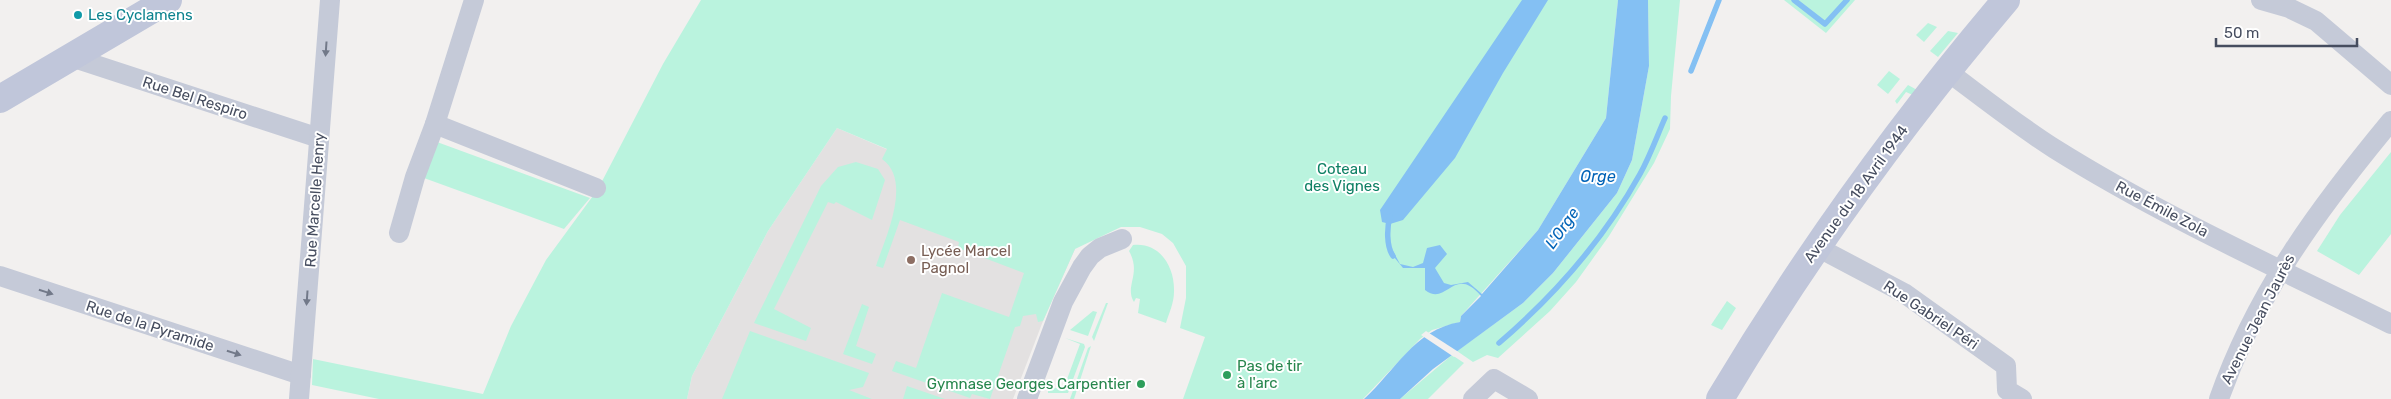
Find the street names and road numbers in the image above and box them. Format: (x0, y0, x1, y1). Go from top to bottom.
street label: Rue Bel Respiro (140, 73, 250, 123)
street label: Avenue du 18 Avril 1944 (1800, 122, 1912, 266)
street label: Rue Marcelle Henry (301, 132, 329, 268)
street label: Rue Émile Zola (2113, 177, 2211, 241)
street label: Avenue Jean Jaurès (2217, 251, 2299, 387)
street label: Rue Gabriel Péri (1880, 277, 1982, 353)
street label: Rue de la Pyramide (84, 297, 216, 355)

